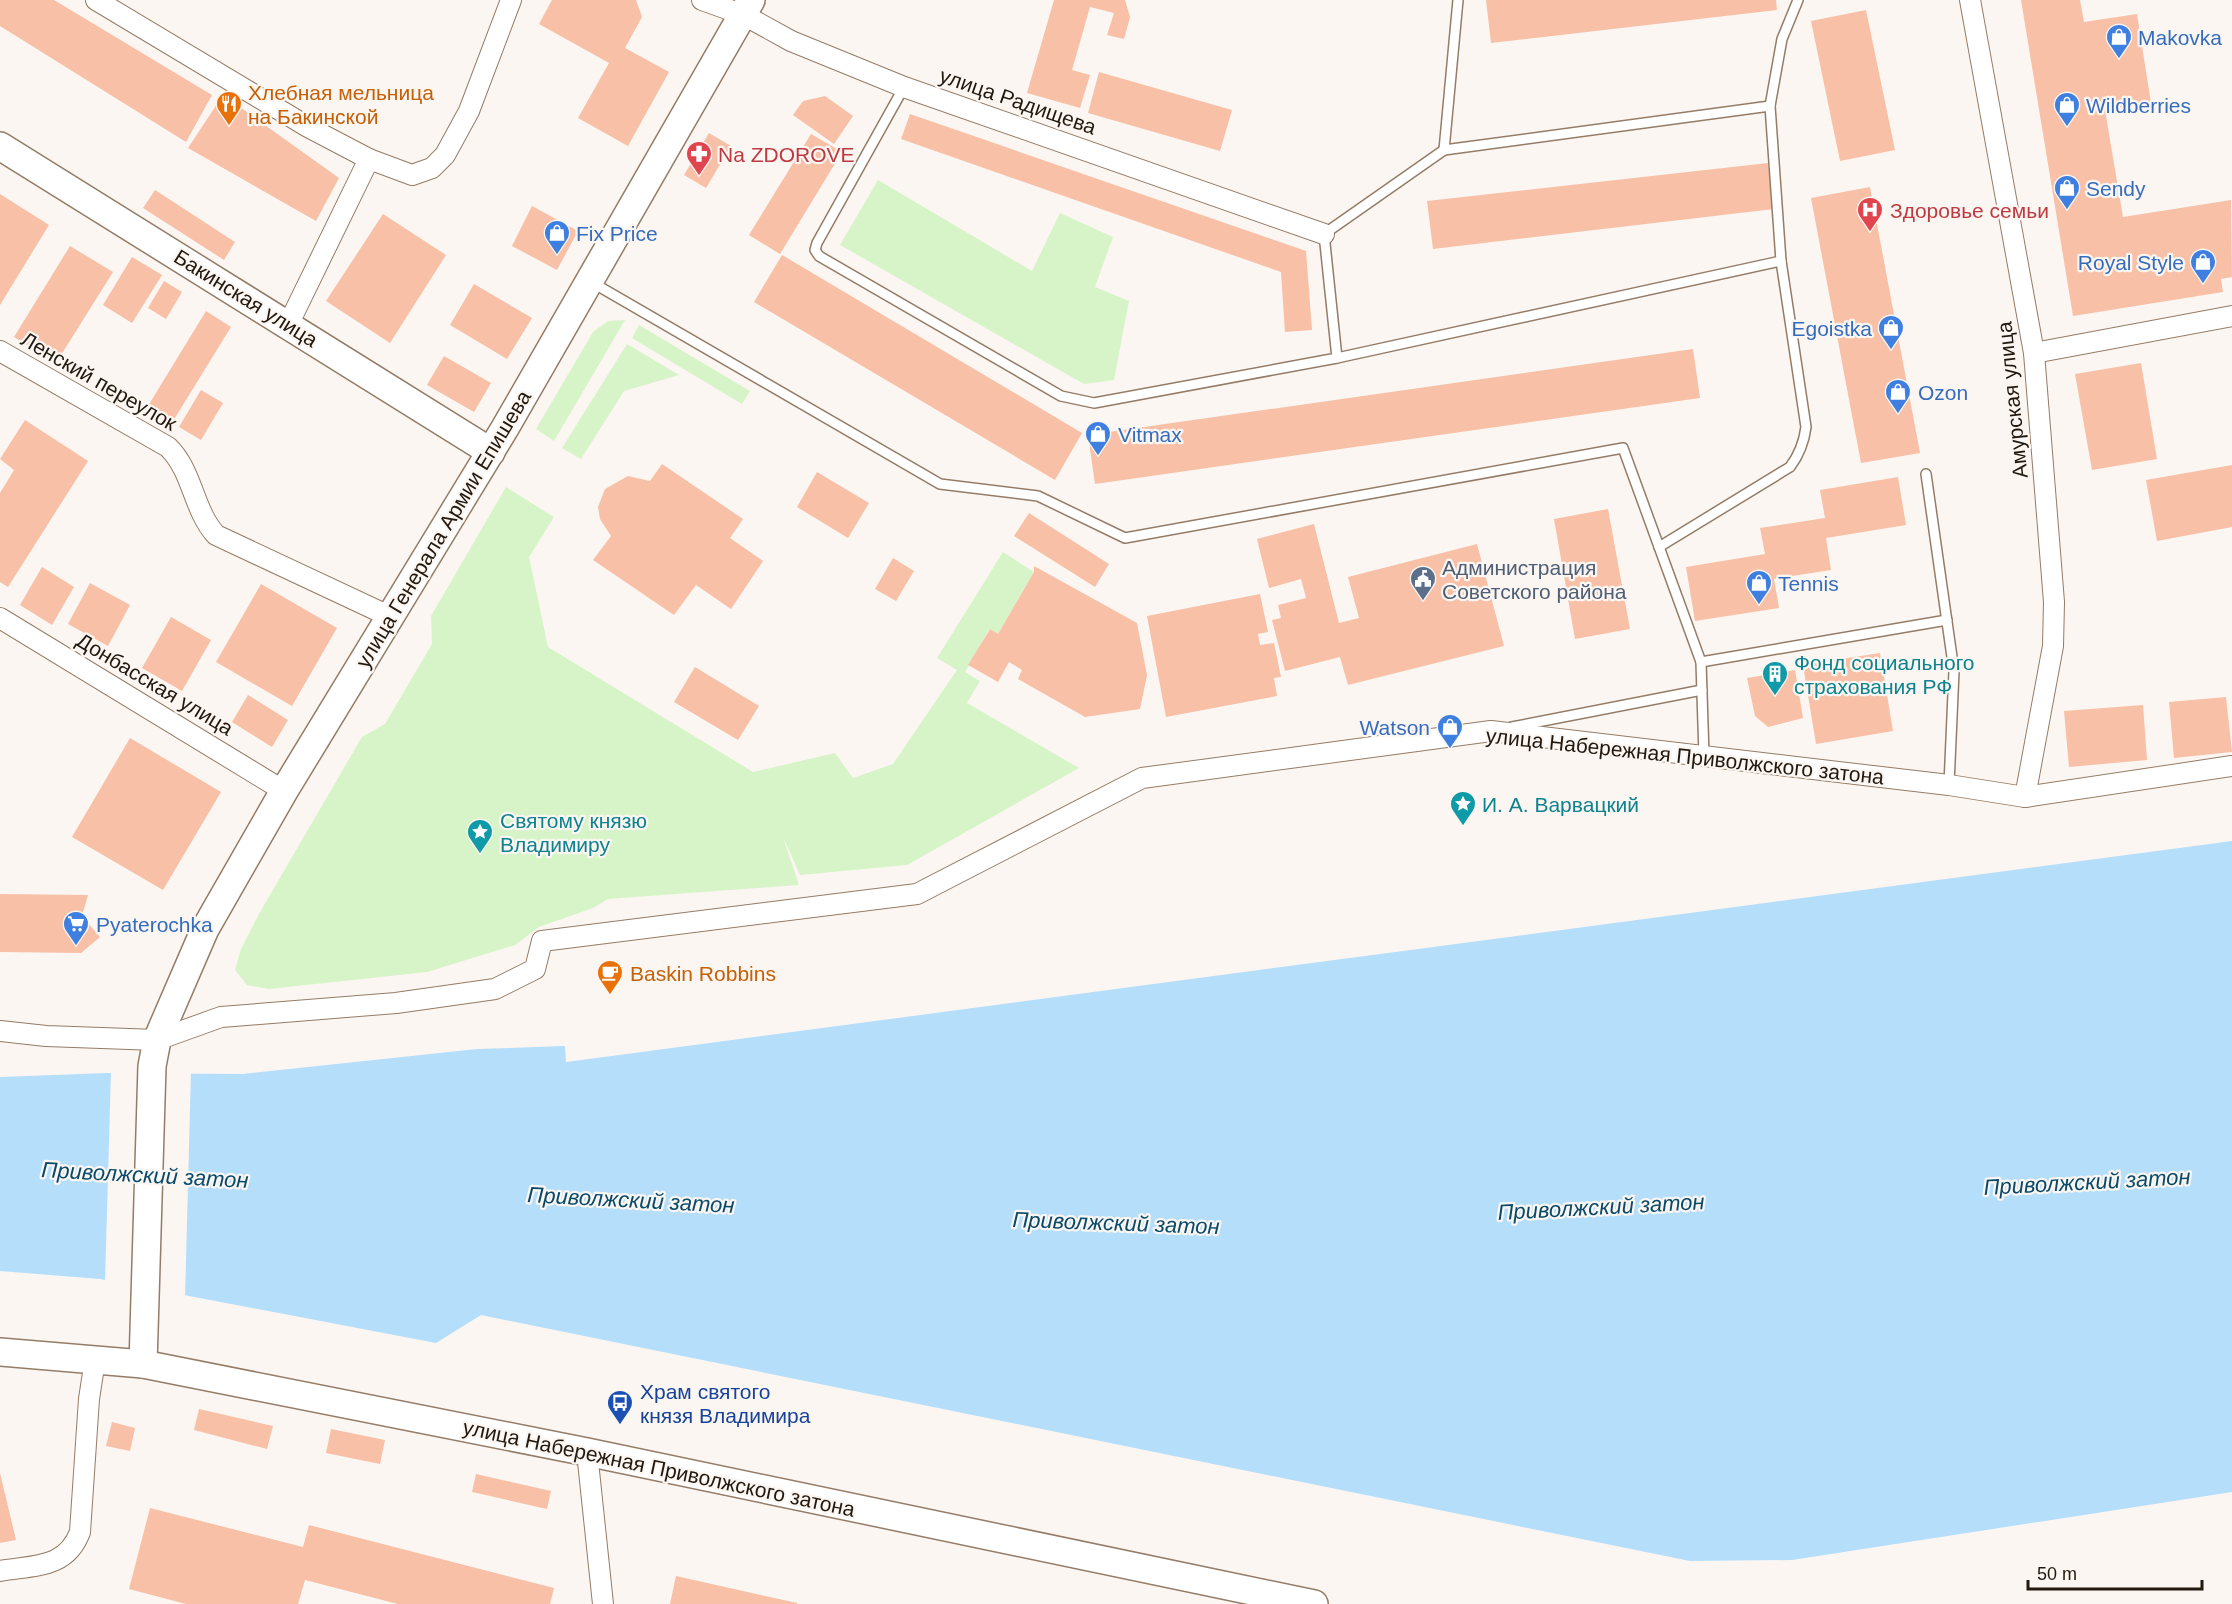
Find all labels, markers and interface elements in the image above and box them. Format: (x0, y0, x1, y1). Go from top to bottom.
shop icon: Makovka (2104, 22, 2134, 60)
place label: Makovka (2138, 26, 2222, 49)
street label: улица Радищева (937, 63, 1100, 139)
place label: Хлебная мельница на Бакинской (248, 81, 434, 128)
restaurant icon: Хлебная мельница на Бакинской (214, 89, 244, 127)
shop icon: Wildberries (2052, 90, 2082, 128)
place label: Wildberries (2086, 94, 2191, 117)
pharmacy icon: Na ZDOROVE (684, 139, 714, 177)
place label: Na ZDOROVE (718, 143, 855, 166)
shop icon: Sendy (2052, 173, 2082, 211)
place label: Sendy (2086, 177, 2146, 200)
hospital icon: Здоровье семьи (1855, 195, 1885, 233)
place label: Здоровье семьи (1890, 199, 2049, 222)
shop icon: Fix Price (542, 218, 572, 256)
place label: Fix Price (576, 222, 658, 245)
street label: Бакинская улица (170, 245, 322, 352)
shop icon: Royal Style (2188, 247, 2218, 285)
place label: Royal Style (2078, 251, 2184, 274)
shop icon: Egoistka (1876, 313, 1906, 351)
place label: Egoistka (1791, 317, 1872, 340)
street label: Амурская улица (1992, 320, 2032, 479)
street label: Ленский переулок (17, 327, 181, 435)
shop icon: Ozon (1883, 377, 1913, 415)
place label: Ozon (1918, 381, 1968, 404)
street label: улица Генерала Армии Епишева (351, 386, 535, 672)
shop icon: Vitmax (1083, 419, 1113, 457)
place label: Vitmax (1118, 423, 1182, 446)
place label: Администрация Советского района (1442, 556, 1627, 603)
public building icon: Администрация Советского района (1408, 564, 1438, 602)
shop icon: Tennis (1744, 568, 1774, 606)
place label: Tennis (1778, 572, 1839, 595)
street label: Донбасская улица (73, 628, 238, 740)
place label: Фонд социального страхования РФ (1794, 651, 1975, 698)
building icon: Фонд социального страхования РФ (1760, 659, 1790, 697)
shop icon: Watson (1435, 712, 1465, 750)
place label: Watson (1360, 716, 1430, 739)
street label: улица Набережная Приволжского затона (1485, 724, 1885, 788)
place icon: И. А. Варвацкий (1448, 789, 1478, 827)
place label: И. А. Варвацкий (1482, 793, 1639, 816)
place label: Святому князю Владимиру (500, 809, 647, 856)
place icon: Святому князю Владимиру (465, 817, 495, 855)
supermarket icon: Pyaterochka (61, 909, 91, 947)
place label: Pyaterochka (96, 913, 213, 936)
cafe icon: Baskin Robbins (595, 958, 625, 996)
place label: Baskin Robbins (630, 962, 776, 985)
water label: Приволжский затон (41, 1157, 249, 1193)
water label: Приволжский затон (1983, 1164, 2191, 1200)
water label: Приволжский затон (527, 1182, 735, 1218)
water label: Приволжский затон (1497, 1189, 1705, 1225)
water label: Приволжский затон (1012, 1207, 1220, 1239)
place label: Храм святого князя Владимира (640, 1380, 811, 1427)
bus stop icon: Храм святого князя Владимира (605, 1388, 635, 1426)
street label: улица Набережная Приволжского затона (461, 1415, 857, 1521)
scale bar (2028, 1553, 2202, 1591)
text: 50 m (2037, 1564, 2077, 1584)

